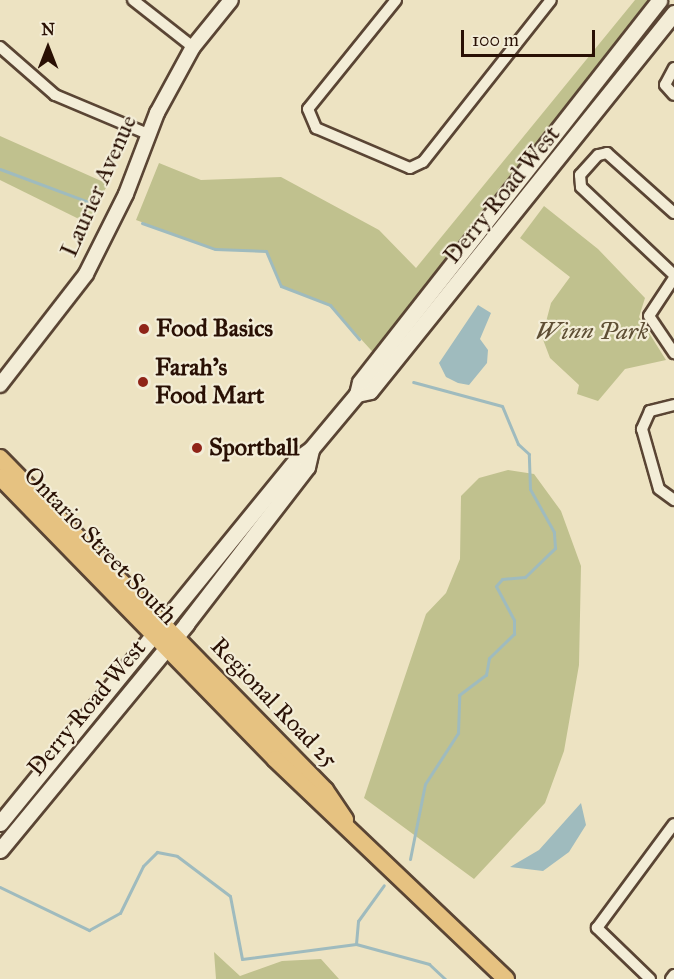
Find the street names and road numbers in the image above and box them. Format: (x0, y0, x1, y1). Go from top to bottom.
street label: Laurier Avenue (55, 111, 143, 261)
street label: Derry Road West (438, 120, 566, 270)
street label: Ontario Street South (17, 461, 183, 631)
street label: Regional Road 25 (204, 632, 344, 774)
street label: Derry Road West (22, 634, 152, 782)

